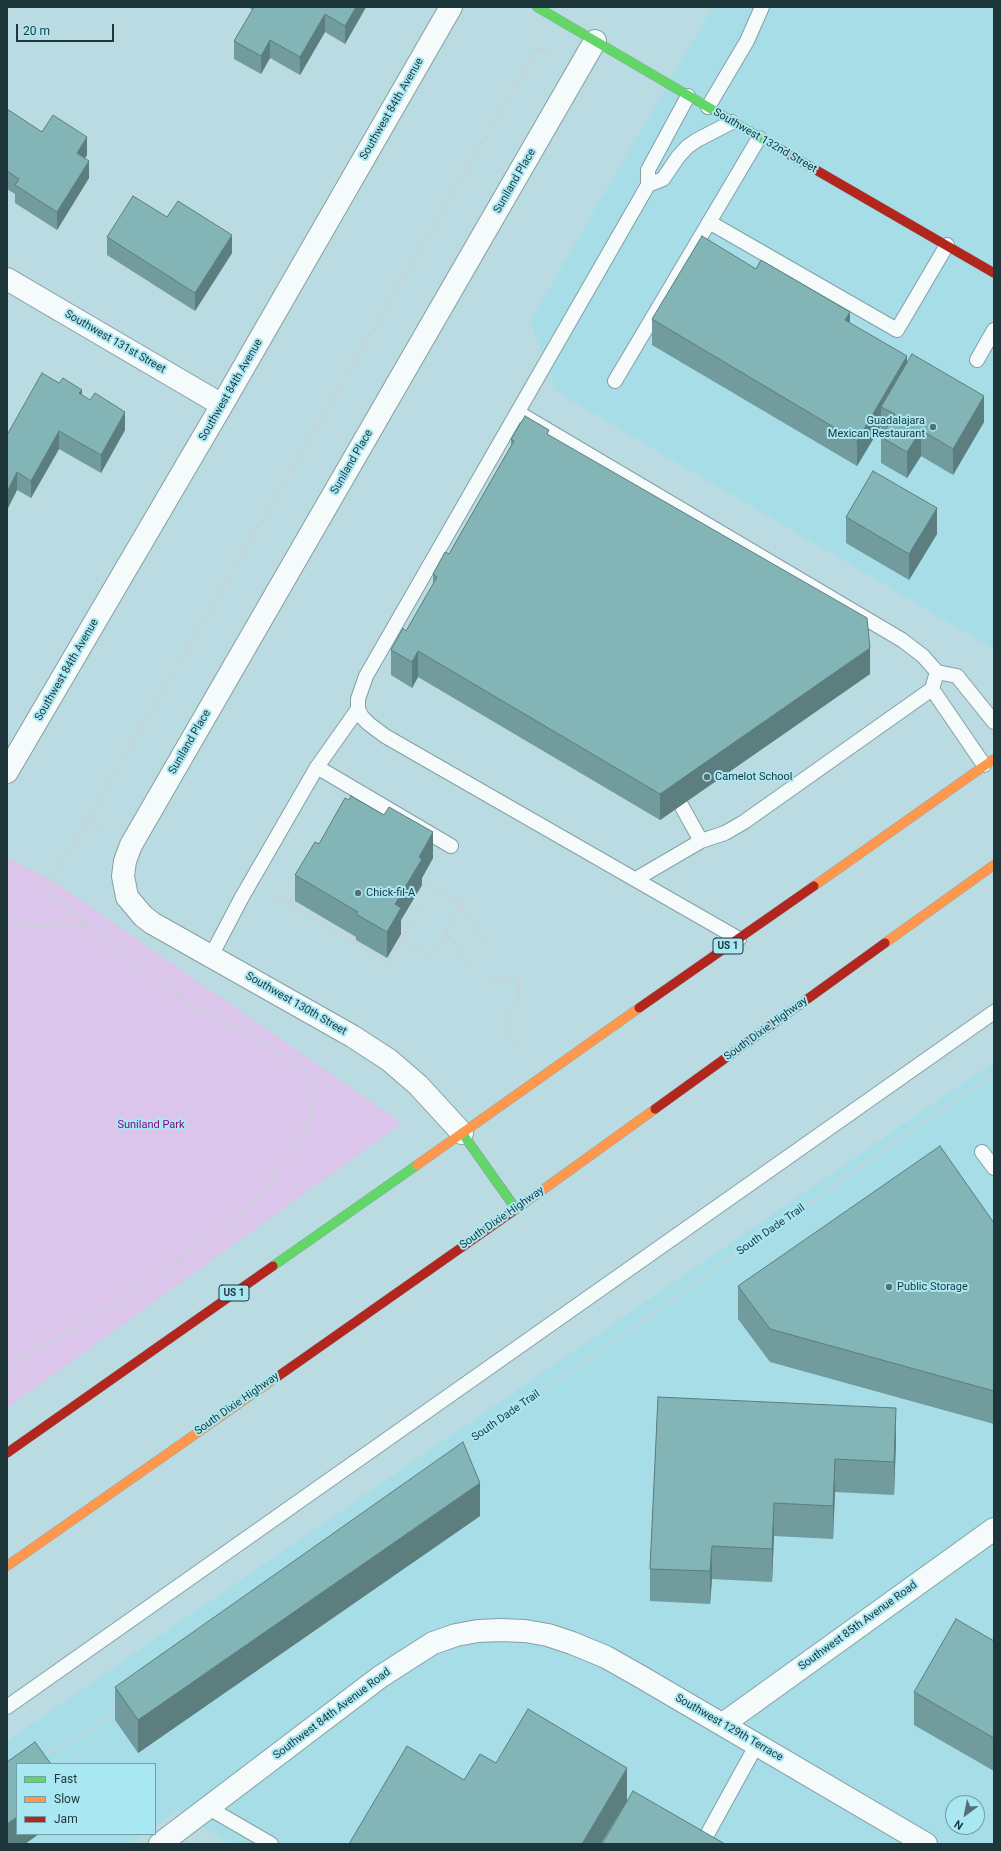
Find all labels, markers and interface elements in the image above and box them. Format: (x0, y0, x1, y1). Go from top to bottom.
scale bar (18, 16, 116, 42)
text: 20 m (23, 24, 50, 38)
street label: Southwest 84th Avenue (357, 56, 427, 162)
street label: Southwest 132nd Street (711, 106, 819, 176)
street label: Suniland Place (491, 146, 539, 216)
street label: Southwest 131st Street (62, 308, 168, 376)
street label: Southwest 84th Avenue (196, 337, 266, 443)
place label: Guadalajara Mexican Restaurant (828, 414, 925, 440)
marker: Guadalajara Mexican Restaurant (928, 422, 938, 432)
street label: Suniland Place (328, 427, 376, 497)
street label: Southwest 84th Avenue (32, 617, 102, 723)
street label: Suniland Place (166, 707, 214, 777)
place label: Camelot School (715, 770, 792, 784)
marker: Camelot School (702, 772, 712, 782)
place label: Chick-fil-A (366, 886, 415, 900)
marker: Chick-fil-A (353, 888, 363, 898)
road number: US 1 (713, 938, 743, 954)
street label: Southwest 130th Street (243, 970, 349, 1038)
street label: South Dixie Highway (722, 994, 810, 1064)
park label: Suniland Park (117, 1118, 185, 1132)
street label: South Dixie Highway (457, 1184, 547, 1252)
street label: South Dade Trail (734, 1202, 808, 1258)
place label: Public Storage (897, 1280, 968, 1294)
marker: Public Storage (884, 1282, 894, 1292)
road number: US 1 (219, 1285, 249, 1301)
street label: South Dixie Highway (192, 1370, 282, 1438)
street label: South Dade Trail (469, 1388, 543, 1444)
street label: Southwest 85th Avenue Road (796, 1579, 920, 1673)
street label: Southwest 84th Avenue Road (271, 1666, 393, 1762)
street label: Southwest 129th Terrace (673, 1692, 785, 1764)
legend (16, 1763, 156, 1835)
text: Fast (54, 1772, 77, 1786)
text: Slow (54, 1792, 80, 1806)
north arrow (945, 1795, 985, 1835)
text: Jam (54, 1812, 78, 1826)
text: N (952, 1817, 966, 1832)

